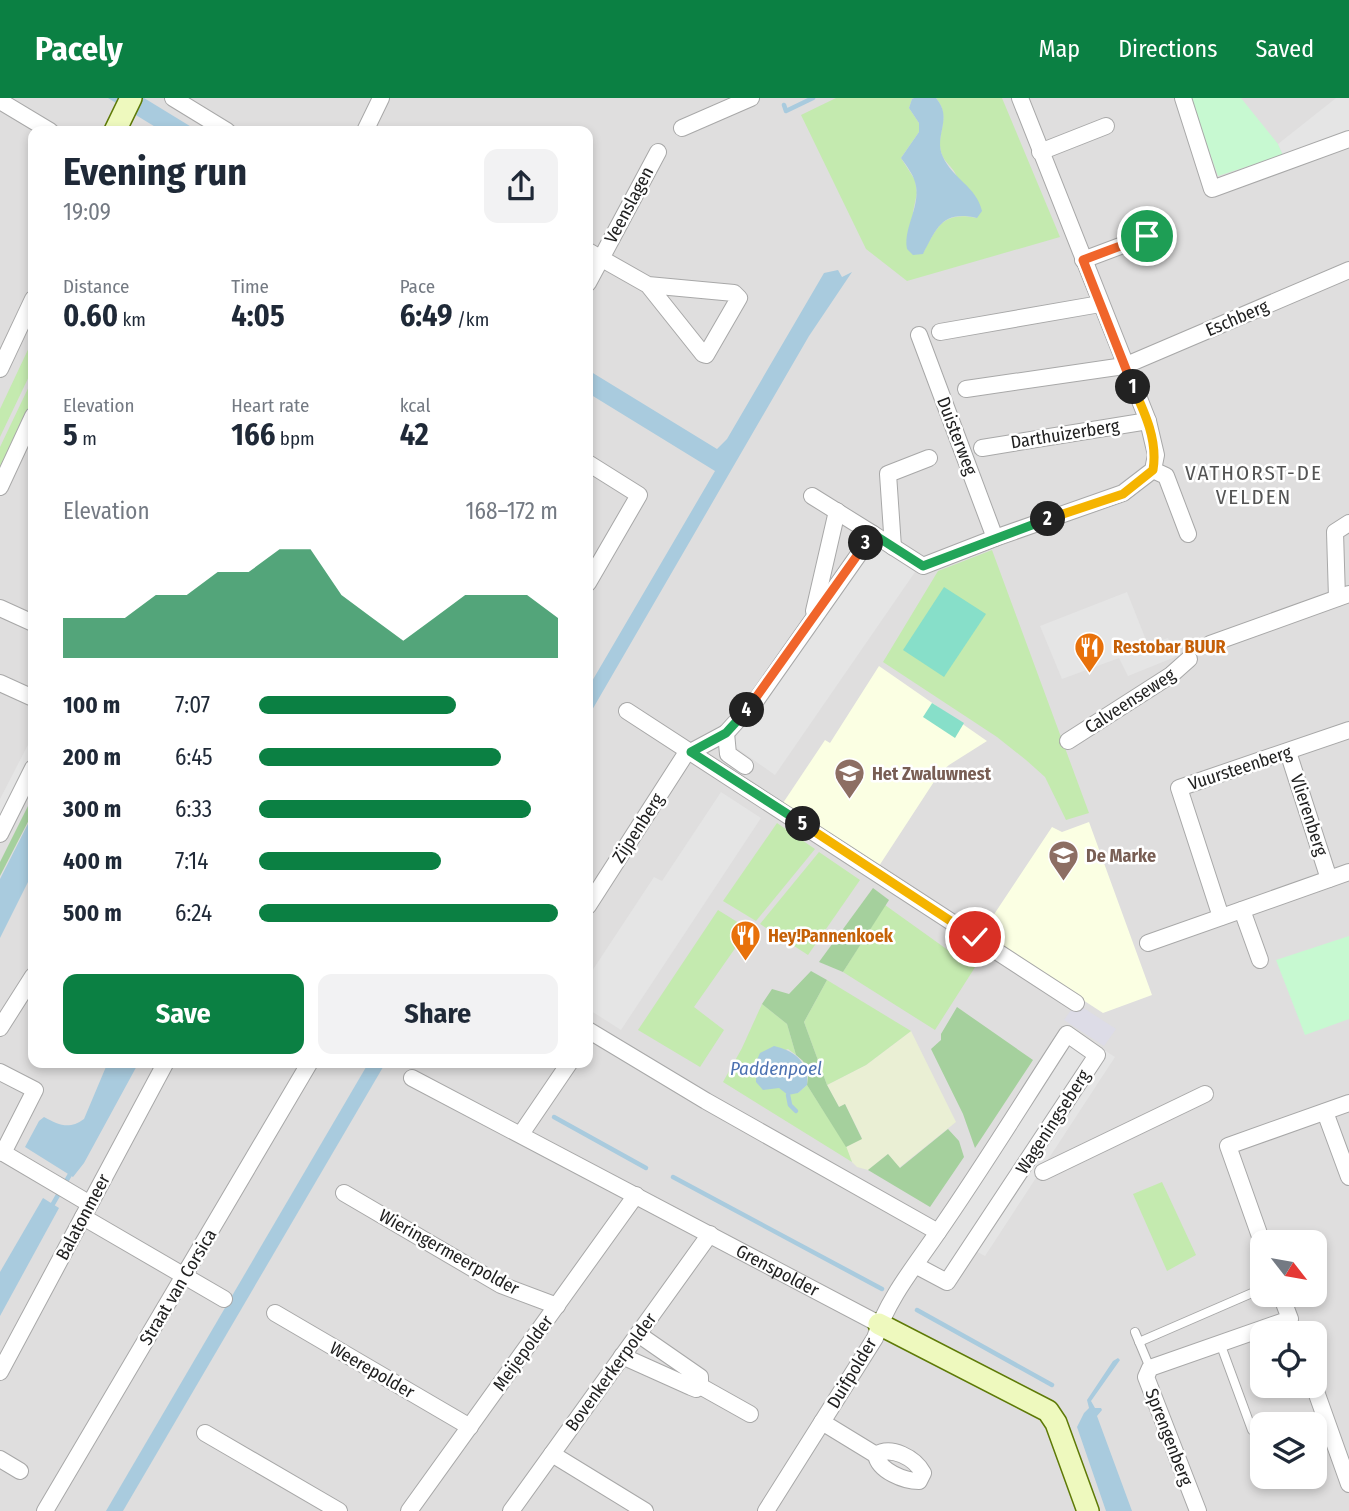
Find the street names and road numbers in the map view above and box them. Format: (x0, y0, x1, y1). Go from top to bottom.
street label: Veenslagen (600, 163, 658, 247)
street label: Eschberg (1202, 295, 1272, 341)
street label: Duisterweg (932, 394, 982, 479)
street label: Darthuizerberg (1009, 414, 1121, 453)
street label: Calveenseweg (1081, 663, 1180, 738)
street label: Vuursteenberg (1186, 741, 1295, 795)
street label: Vlierenberg (1285, 771, 1333, 859)
street label: Zijpenberg (607, 789, 669, 867)
street label: Wageningseberg (1011, 1065, 1095, 1178)
street label: Balatonmeer (51, 1170, 115, 1264)
street label: Wieringermeerpolder (375, 1204, 524, 1300)
street label: Straat van Corsica (135, 1225, 221, 1349)
street label: Grenspolder (732, 1240, 823, 1302)
street label: Bovenkerkerpolder (561, 1308, 662, 1435)
street label: Meijepolder (488, 1310, 558, 1395)
street label: Duifpolder (822, 1333, 882, 1412)
street label: Weerepolder (326, 1337, 419, 1403)
street label: Sprengenberg (1140, 1385, 1198, 1489)

